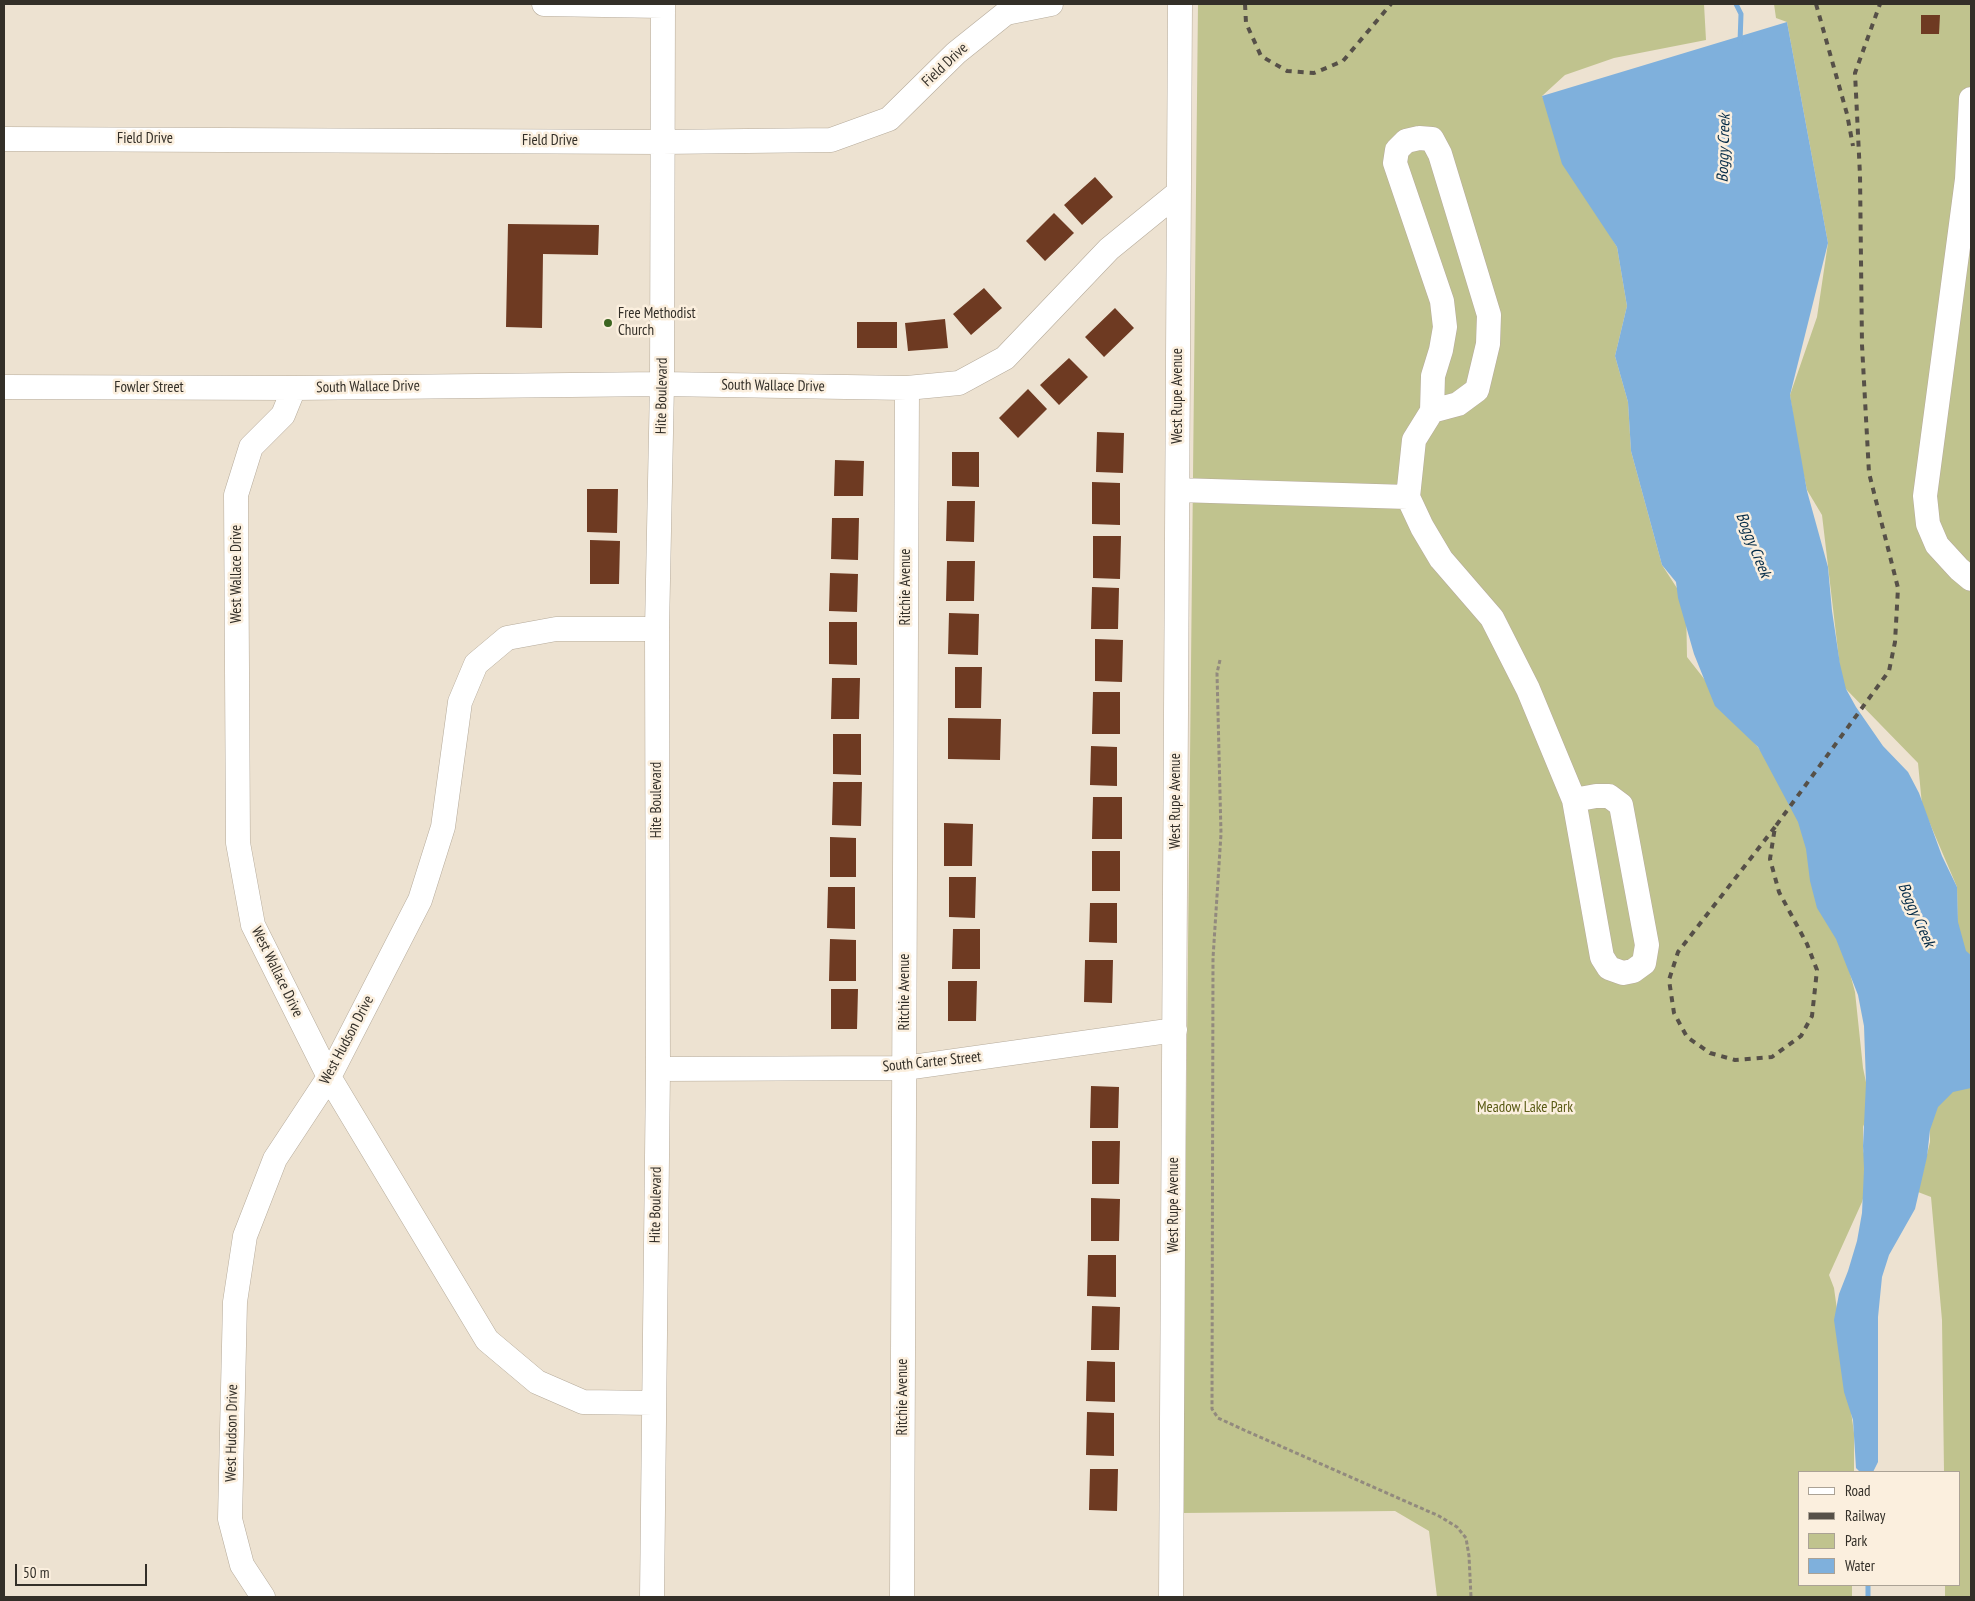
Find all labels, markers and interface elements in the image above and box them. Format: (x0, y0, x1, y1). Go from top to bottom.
street label: Field Drive (918, 39, 972, 91)
water label: Boggy Creek (1713, 113, 1735, 183)
street label: Field Drive (117, 130, 173, 148)
street label: Field Drive (522, 132, 578, 150)
place label: Free Methodist Church (618, 305, 696, 340)
marker: Free Methodist Church (602, 317, 614, 329)
street label: West Rupe Avenue (1169, 348, 1187, 444)
street label: Hite Boulevard (652, 358, 672, 434)
street label: South Wallace Drive (721, 376, 825, 396)
street label: South Wallace Drive (316, 377, 420, 397)
street label: Fowler Street (114, 379, 184, 397)
water label: Boggy Creek (1731, 510, 1775, 580)
street label: West Wallace Drive (228, 525, 246, 623)
street label: Ritchie Avenue (897, 549, 915, 625)
street label: West Rupe Avenue (1167, 753, 1185, 849)
street label: Hite Boulevard (648, 762, 666, 838)
water label: Boggy Creek (1893, 880, 1939, 950)
street label: West Wallace Drive (247, 924, 307, 1020)
street label: Ritchie Avenue (896, 954, 914, 1030)
street label: West Hudson Drive (316, 993, 378, 1087)
street label: South Carter Street (882, 1048, 982, 1076)
park label: Meadow Lake Park (1477, 1099, 1573, 1117)
street label: West Rupe Avenue (1165, 1157, 1183, 1253)
street label: Hite Boulevard (646, 1167, 666, 1243)
street label: Ritchie Avenue (894, 1359, 912, 1435)
street label: West Hudson Drive (222, 1384, 242, 1482)
legend (1798, 1471, 1960, 1586)
text: Road (1845, 1481, 1871, 1500)
text: Railway (1845, 1506, 1885, 1525)
text: Park (1845, 1531, 1867, 1550)
scale bar (18, 1554, 150, 1586)
text: Water (1845, 1556, 1875, 1575)
text: 50 m (23, 1563, 49, 1582)

